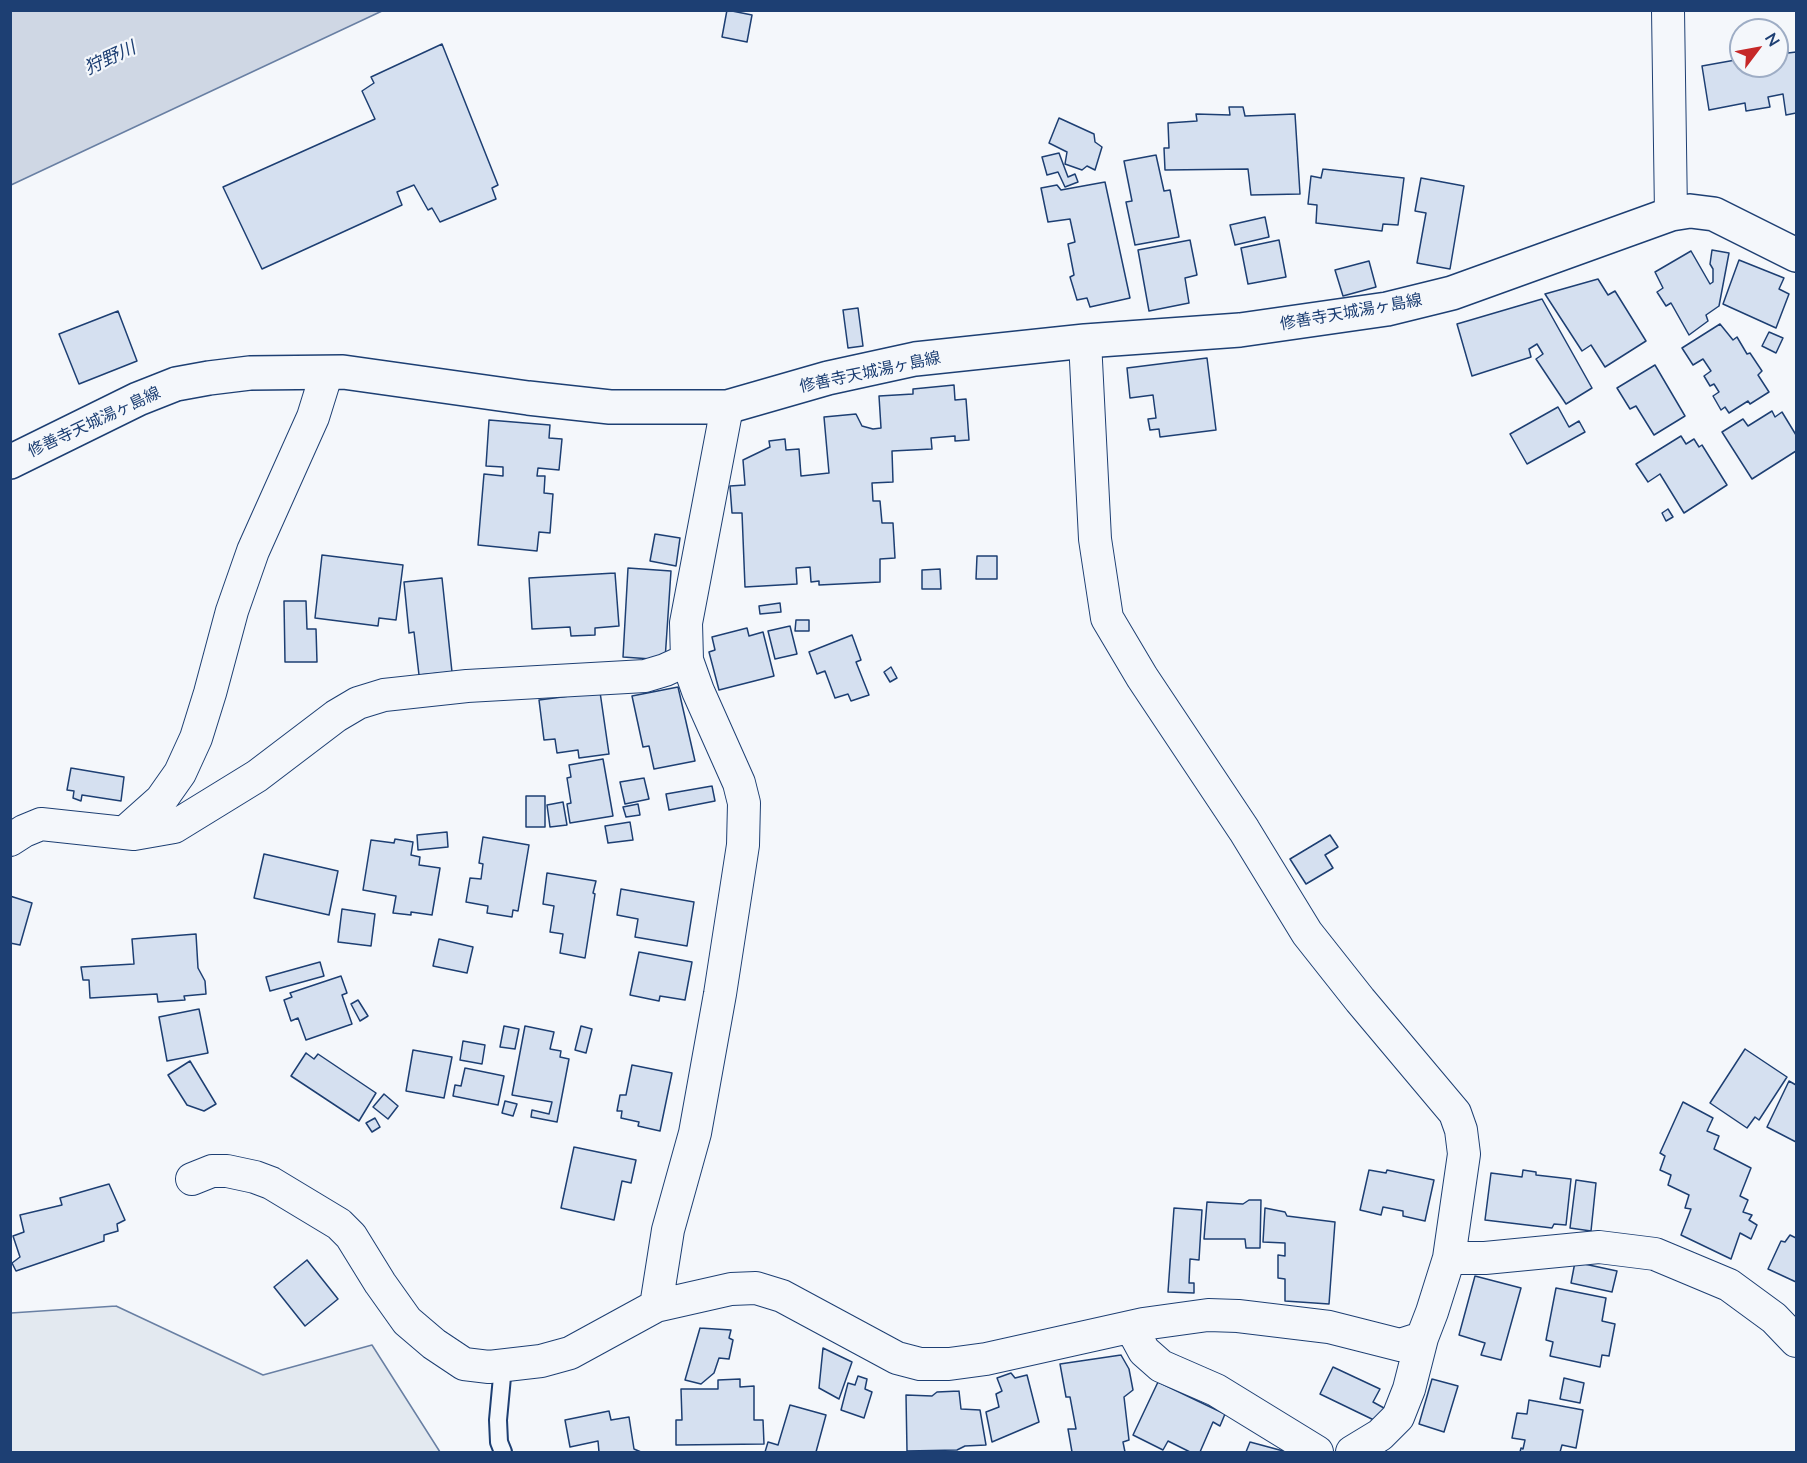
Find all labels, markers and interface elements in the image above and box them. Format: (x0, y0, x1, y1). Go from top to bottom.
north arrow (1729, 18, 1789, 78)
text: N (1762, 29, 1784, 50)
water label: 狩野川 (81, 37, 139, 79)
street label: 修善寺天城湯ヶ島線 (1278, 290, 1424, 334)
street label: 修善寺天城湯ヶ島線 (798, 348, 942, 396)
street label: 修善寺天城湯ヶ島線 (25, 383, 163, 461)

